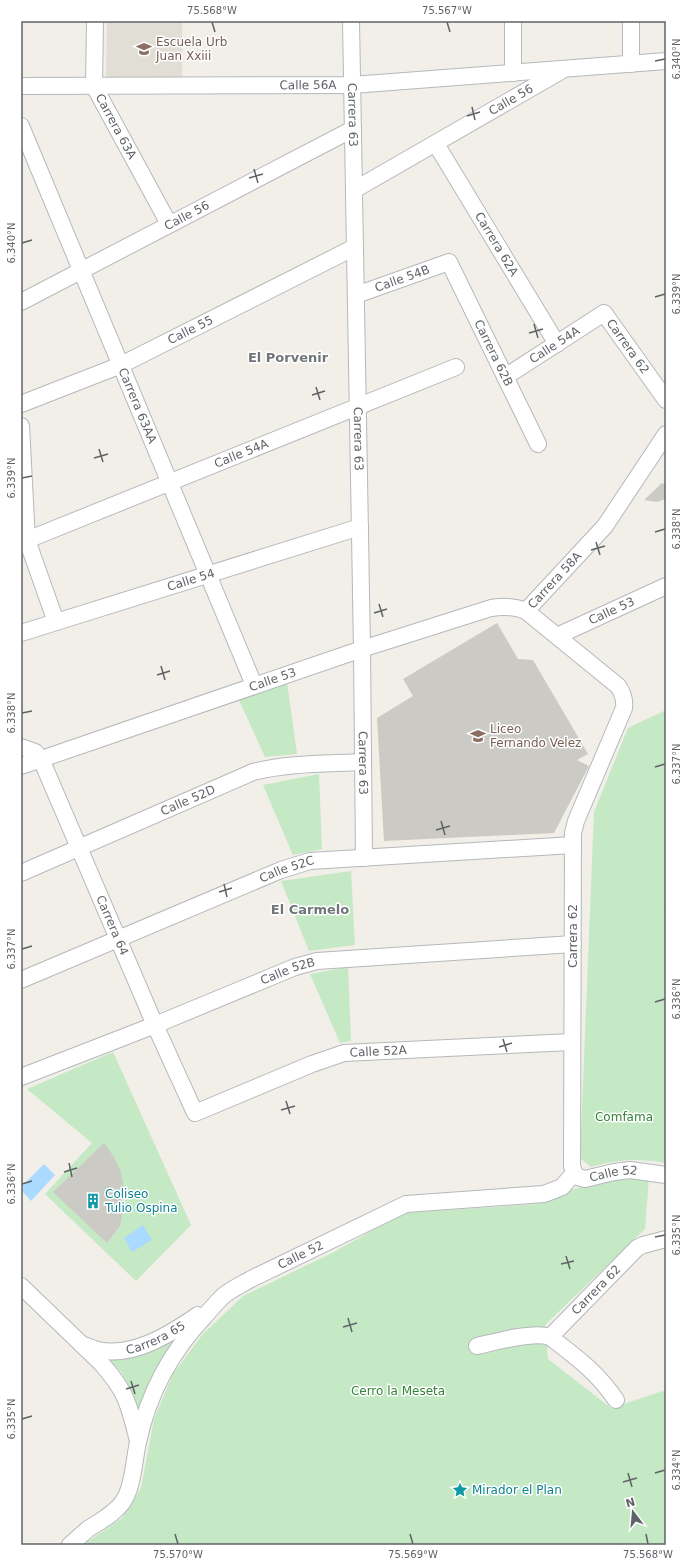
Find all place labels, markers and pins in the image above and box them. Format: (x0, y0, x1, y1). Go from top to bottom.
place label: Escuela Urb Juan Xxiii (155, 35, 227, 63)
school or university icon: Escuela Urb Juan Xxiii (135, 40, 153, 58)
place label: Liceo Fernando Velez (490, 722, 581, 750)
school or university icon: Liceo Fernando Velez (469, 727, 487, 745)
place label: Coliseo Tulio Ospina (104, 1187, 178, 1215)
building icon: Coliseo Tulio Ospina (84, 1192, 102, 1210)
place icon: Mirador el Plan (451, 1481, 469, 1499)
place label: Mirador el Plan (472, 1483, 562, 1497)

